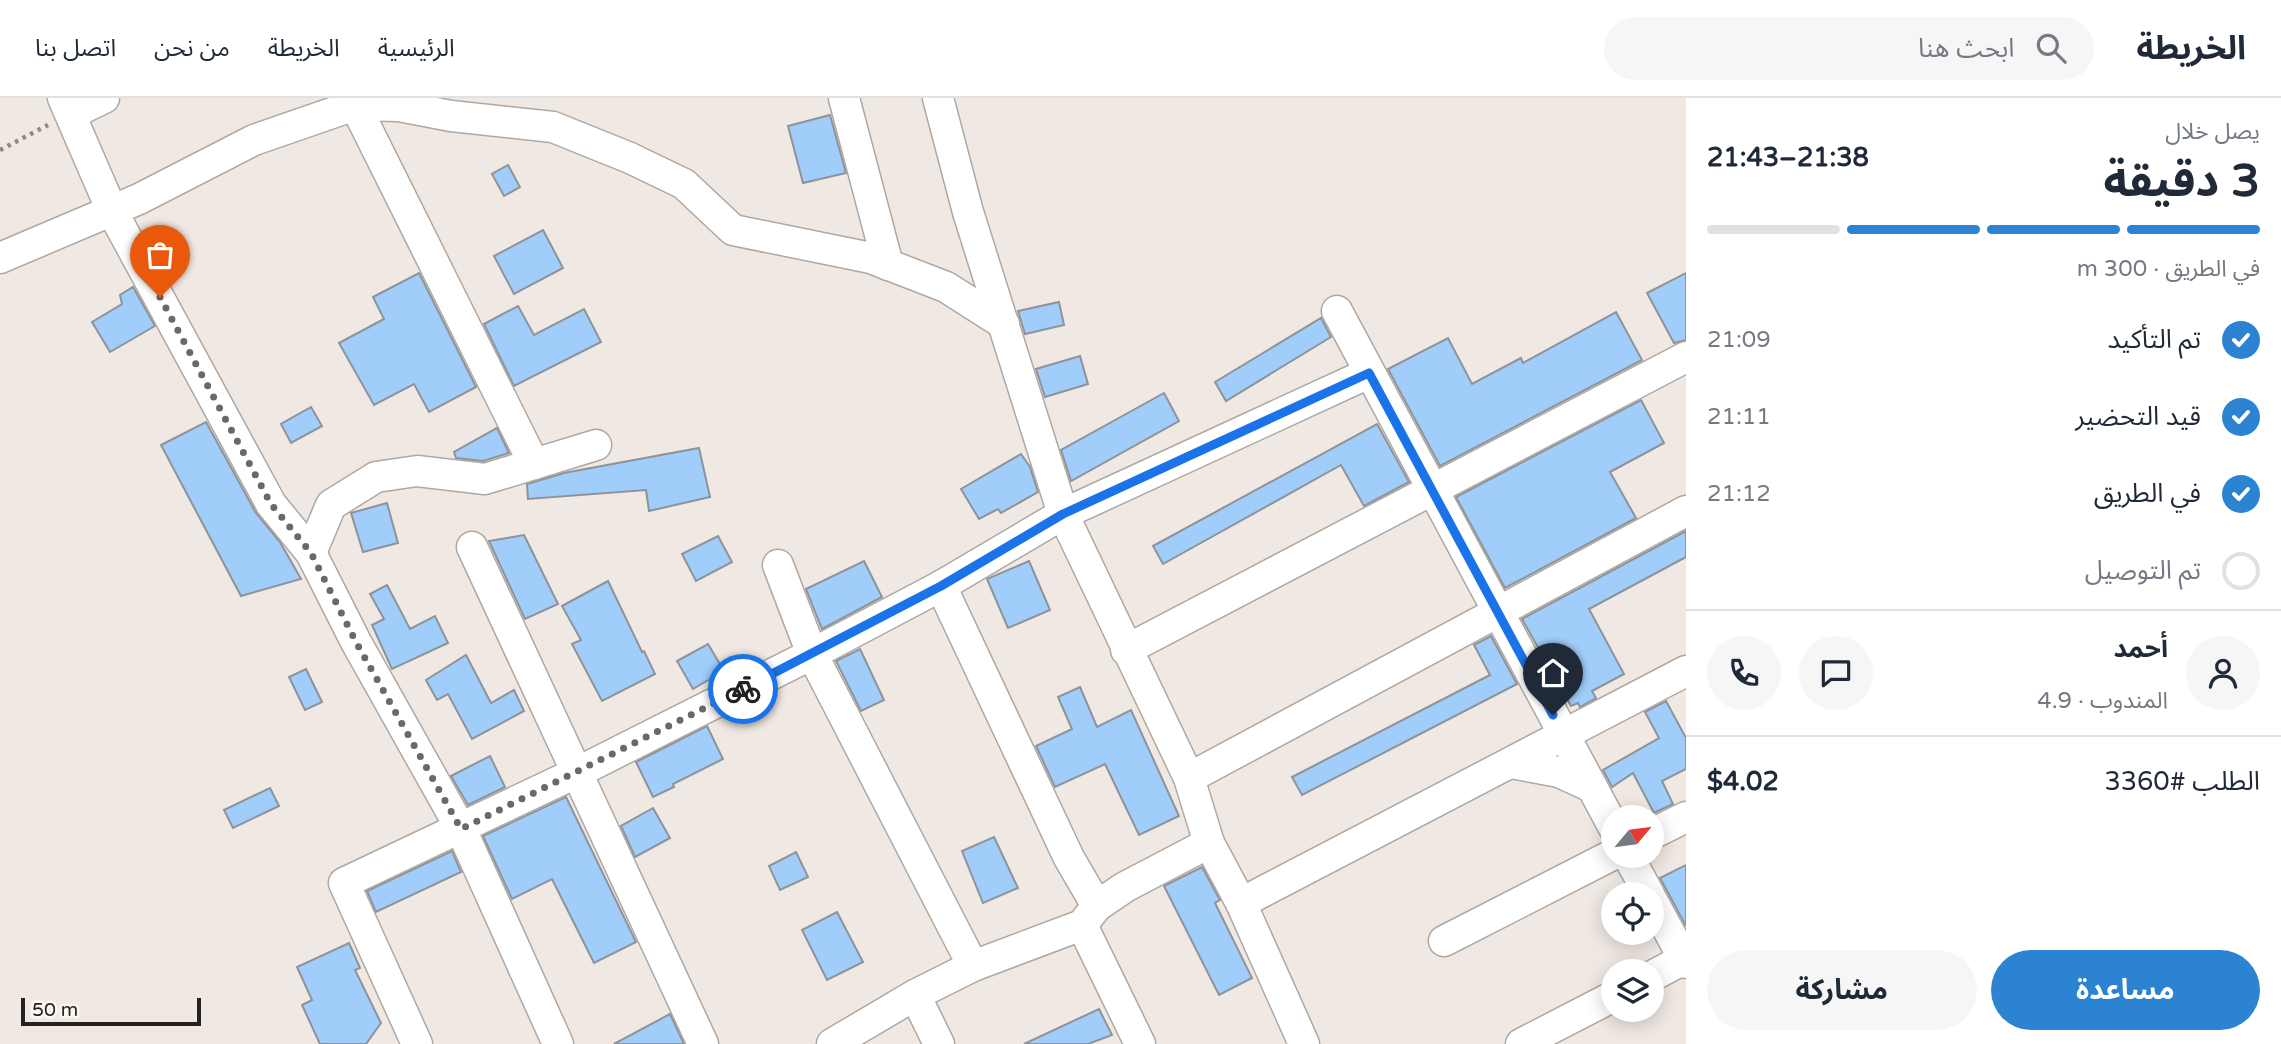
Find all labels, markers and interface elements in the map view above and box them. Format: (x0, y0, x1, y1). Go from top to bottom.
search box (1604, 17, 2094, 80)
icon: search (2032, 29, 2070, 67)
text: الخريطة (2136, 29, 2246, 68)
text: ابحث هنا (1918, 33, 2014, 64)
text: اتصل بنا (35, 34, 116, 63)
text: من نحن (154, 34, 230, 63)
text: الخريطة (268, 34, 340, 63)
text: الرئيسية (378, 34, 455, 63)
text: يصل خلال (2165, 118, 2260, 146)
text: 21:38–21:43 (1707, 142, 1869, 173)
text: 3 دقيقة (2103, 154, 2260, 209)
pin (130, 225, 190, 297)
icon: bag (141, 236, 179, 274)
text: في الطريق · 300 m (2077, 255, 2260, 283)
icon: check (2222, 321, 2260, 359)
text: تم التأكيد (2107, 324, 2201, 355)
text: 21:09 (1707, 326, 1771, 354)
icon: check (2222, 398, 2260, 436)
text: قيد التحضير (2075, 401, 2201, 432)
text: 21:11 (1707, 403, 1771, 431)
icon: check (2222, 475, 2260, 513)
text: في الطريق (2094, 478, 2201, 509)
text: 21:12 (1707, 480, 1771, 508)
text: تم التوصيل (2085, 555, 2201, 586)
text: أحمد (2114, 633, 2168, 664)
button: phone (1707, 636, 1781, 710)
button: chat (1799, 636, 1873, 710)
button: person (2186, 636, 2260, 710)
pin (1523, 643, 1583, 715)
courier (708, 654, 778, 724)
icon: home (1534, 654, 1572, 692)
icon: bike (724, 670, 762, 708)
text: المندوب · 4.9 (2037, 687, 2168, 715)
text: $4.02 (1707, 766, 1779, 797)
text: الطلب #3360 (2104, 766, 2260, 797)
north arrow (1601, 805, 1664, 868)
map controls (1601, 805, 1664, 1022)
button: locate (1601, 882, 1664, 945)
button: مشاركة (1707, 950, 1977, 1030)
button: مساعدة (1991, 950, 2260, 1030)
button: layers (1601, 959, 1664, 1022)
scale bar (21, 995, 201, 1027)
text: 50 m (32, 999, 78, 1021)

